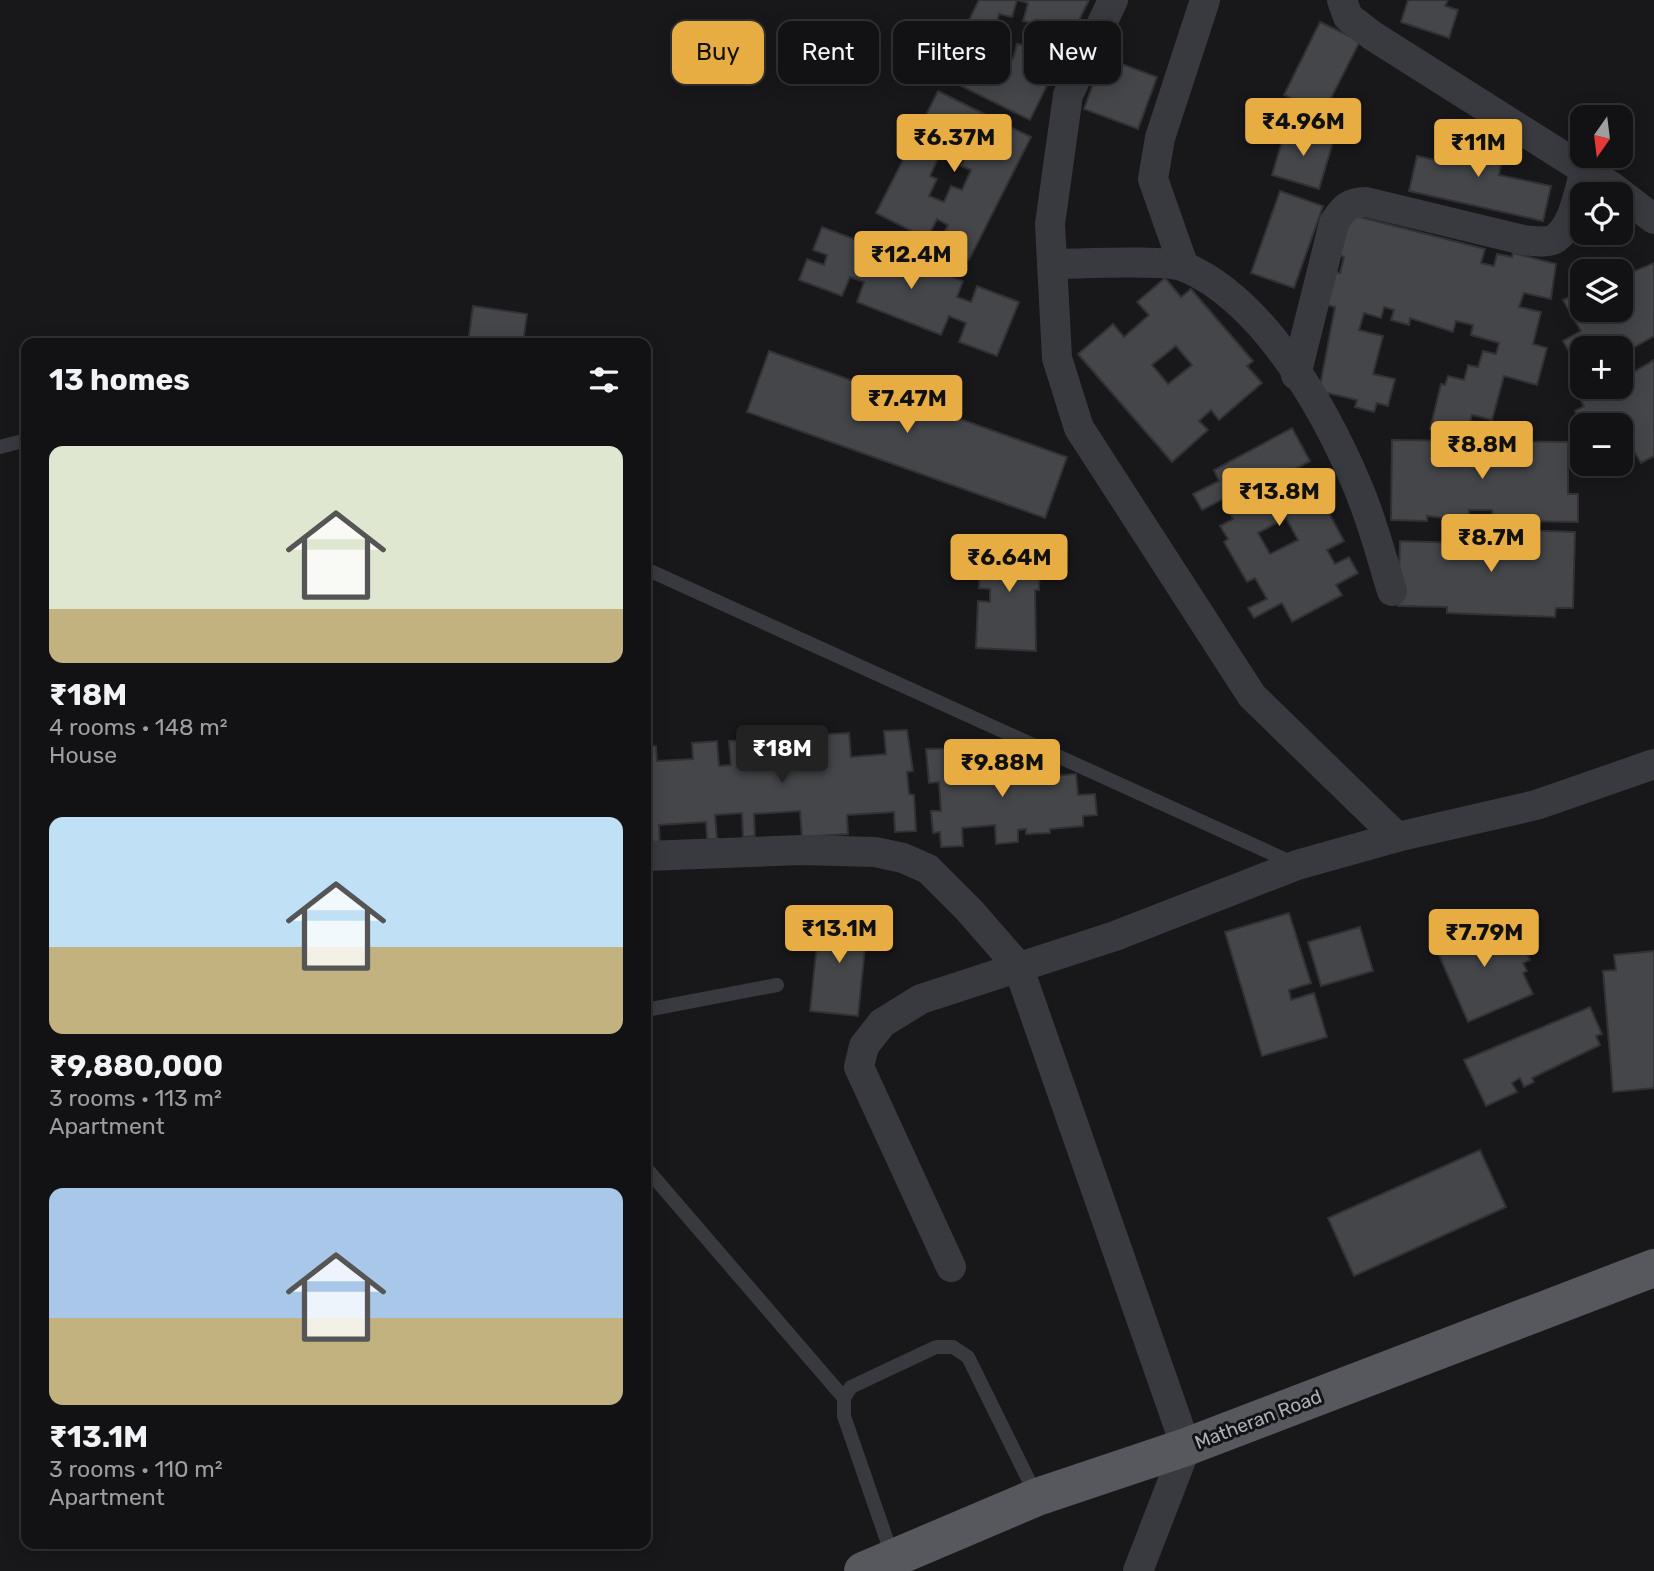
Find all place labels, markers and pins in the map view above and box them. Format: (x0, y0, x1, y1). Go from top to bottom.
pin: ₹4.96M (1246, 99, 1360, 158)
pin: ₹6.37M (897, 114, 1011, 174)
pin: ₹11M (1437, 120, 1519, 179)
pin: ₹12.4M (854, 232, 968, 291)
pin: ₹7.47M (850, 376, 964, 435)
pin: ₹8.8M (1433, 421, 1531, 481)
pin: ₹13.8M (1222, 468, 1336, 528)
pin: ₹8.7M (1442, 514, 1540, 574)
pin: ₹6.64M (952, 534, 1066, 594)
pin: ₹18M (741, 726, 823, 785)
pin: ₹9.88M (945, 740, 1059, 799)
pin: ₹13.1M (782, 906, 896, 965)
pin: ₹7.79M (1427, 909, 1541, 969)

